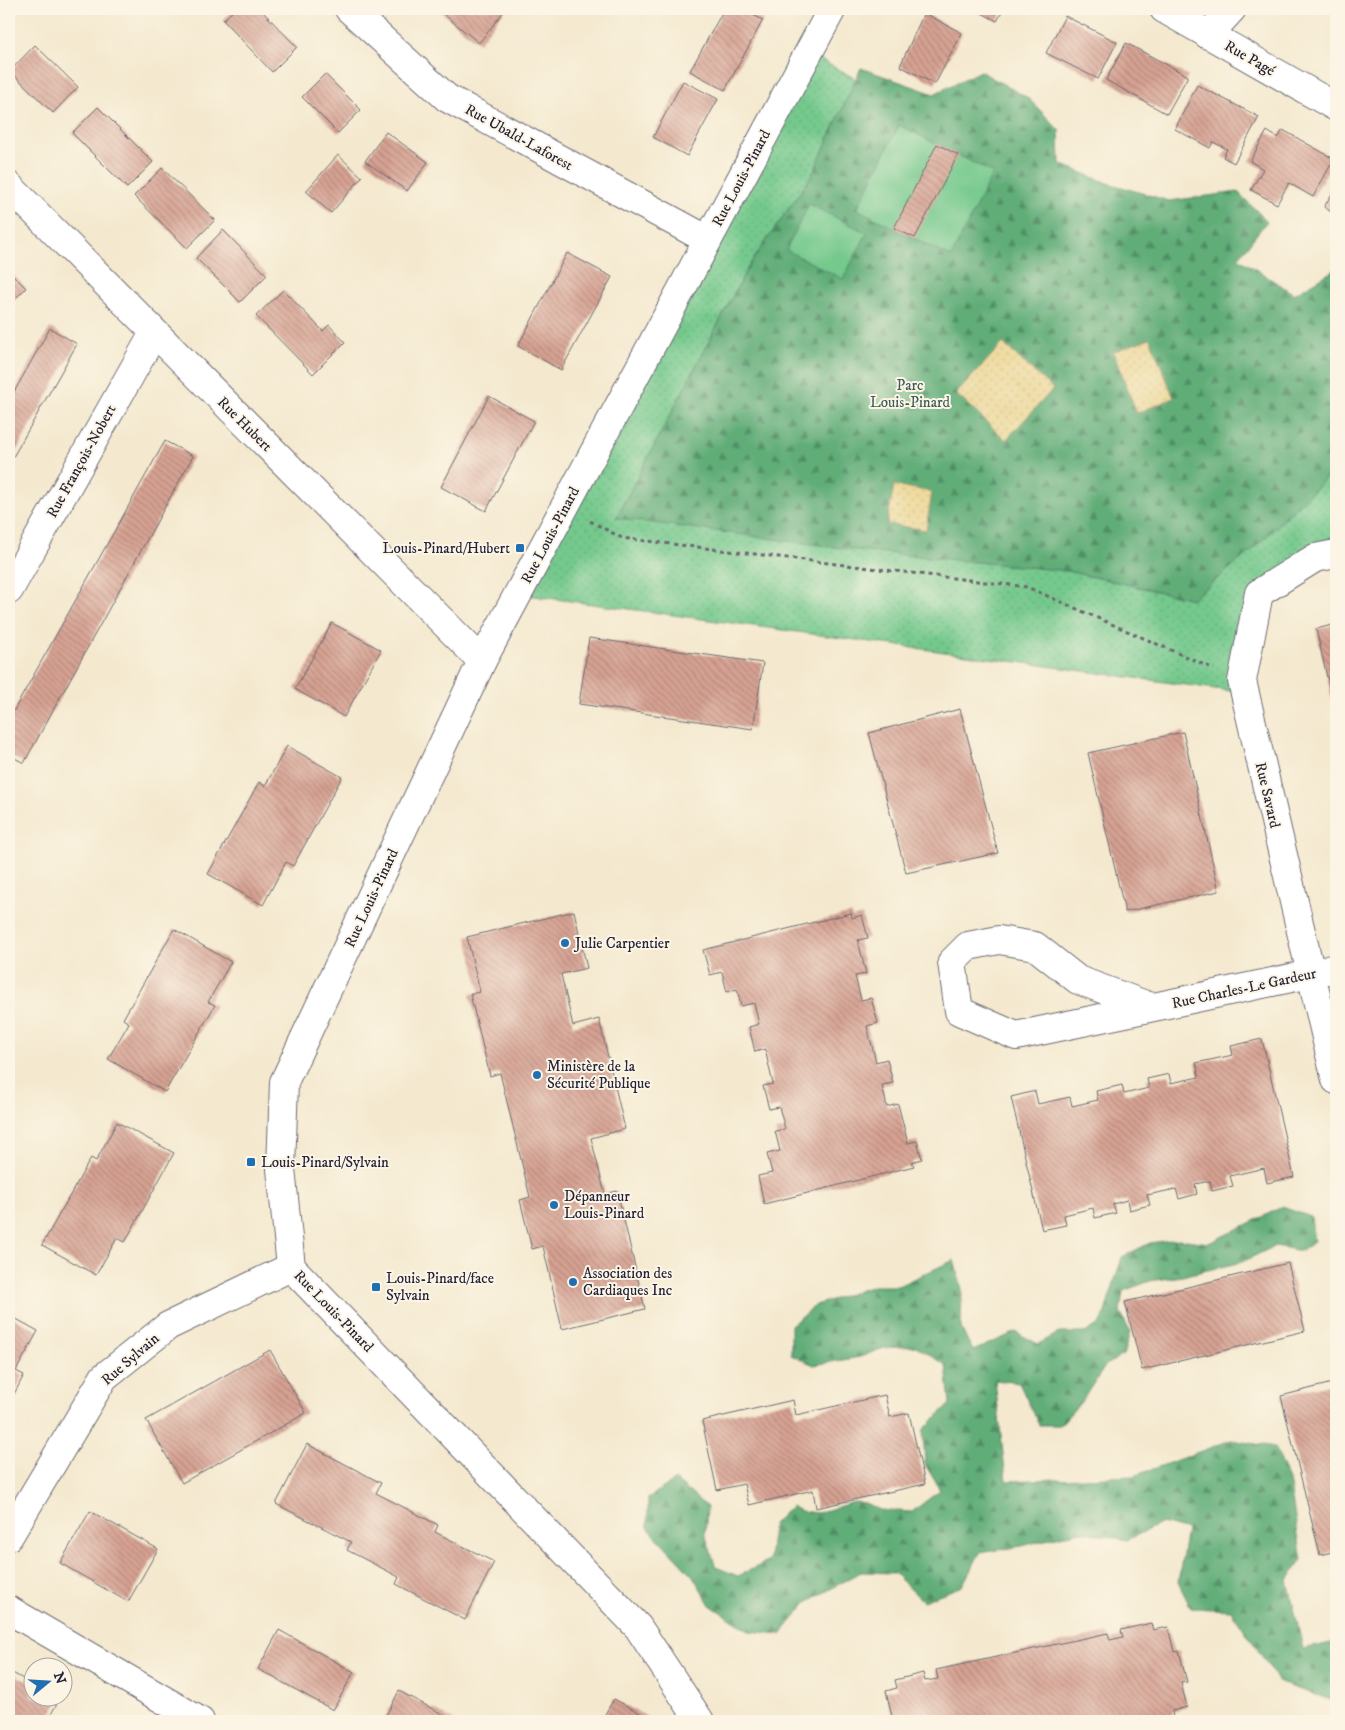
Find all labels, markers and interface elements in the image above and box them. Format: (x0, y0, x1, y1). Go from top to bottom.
street label: Rue Pagé (1221, 36, 1279, 81)
street label: Rue Ubald-Laforest (461, 100, 576, 175)
street label: Rue Louis-Pinard (708, 126, 775, 230)
park label: Parc Louis-Pinard (870, 376, 951, 412)
street label: Rue Hubert (213, 393, 276, 456)
street label: Rue François-Nobert (42, 401, 121, 521)
street label: Rue Louis-Pinard (517, 483, 584, 587)
place label: Louis-Pinard/Hubert (383, 539, 510, 558)
marker: Louis-Pinard/Hubert (514, 542, 526, 554)
street label: Rue Savard (1251, 760, 1284, 830)
street label: Rue Louis-Pinard (340, 845, 403, 951)
place label: Julie Carpentier (573, 934, 670, 953)
marker: Julie Carpentier (559, 937, 571, 949)
street label: Rue Charles-Le Gardeur (1170, 964, 1319, 1013)
place label: Ministère de la Sécurité Publique (547, 1057, 651, 1093)
marker: Ministère de la Sécurité Publique (531, 1069, 543, 1081)
place label: Louis-Pinard/Sylvain (261, 1153, 389, 1172)
marker: Louis-Pinard/Sylvain (245, 1156, 257, 1168)
place label: Dépanneur Louis-Pinard (564, 1187, 645, 1223)
marker: Dépanneur Louis-Pinard (548, 1199, 560, 1211)
place label: Association des Cardiaques Inc (583, 1264, 673, 1300)
street label: Rue Louis-Pinard (290, 1266, 378, 1357)
place label: Louis-Pinard/face Sylvain (386, 1269, 494, 1305)
marker: Association des Cardiaques Inc (567, 1276, 579, 1288)
marker: Louis-Pinard/face Sylvain (370, 1281, 382, 1293)
street label: Rue Sylvain (98, 1329, 163, 1390)
north arrow (22, 1658, 72, 1708)
text: N (49, 1670, 70, 1687)

